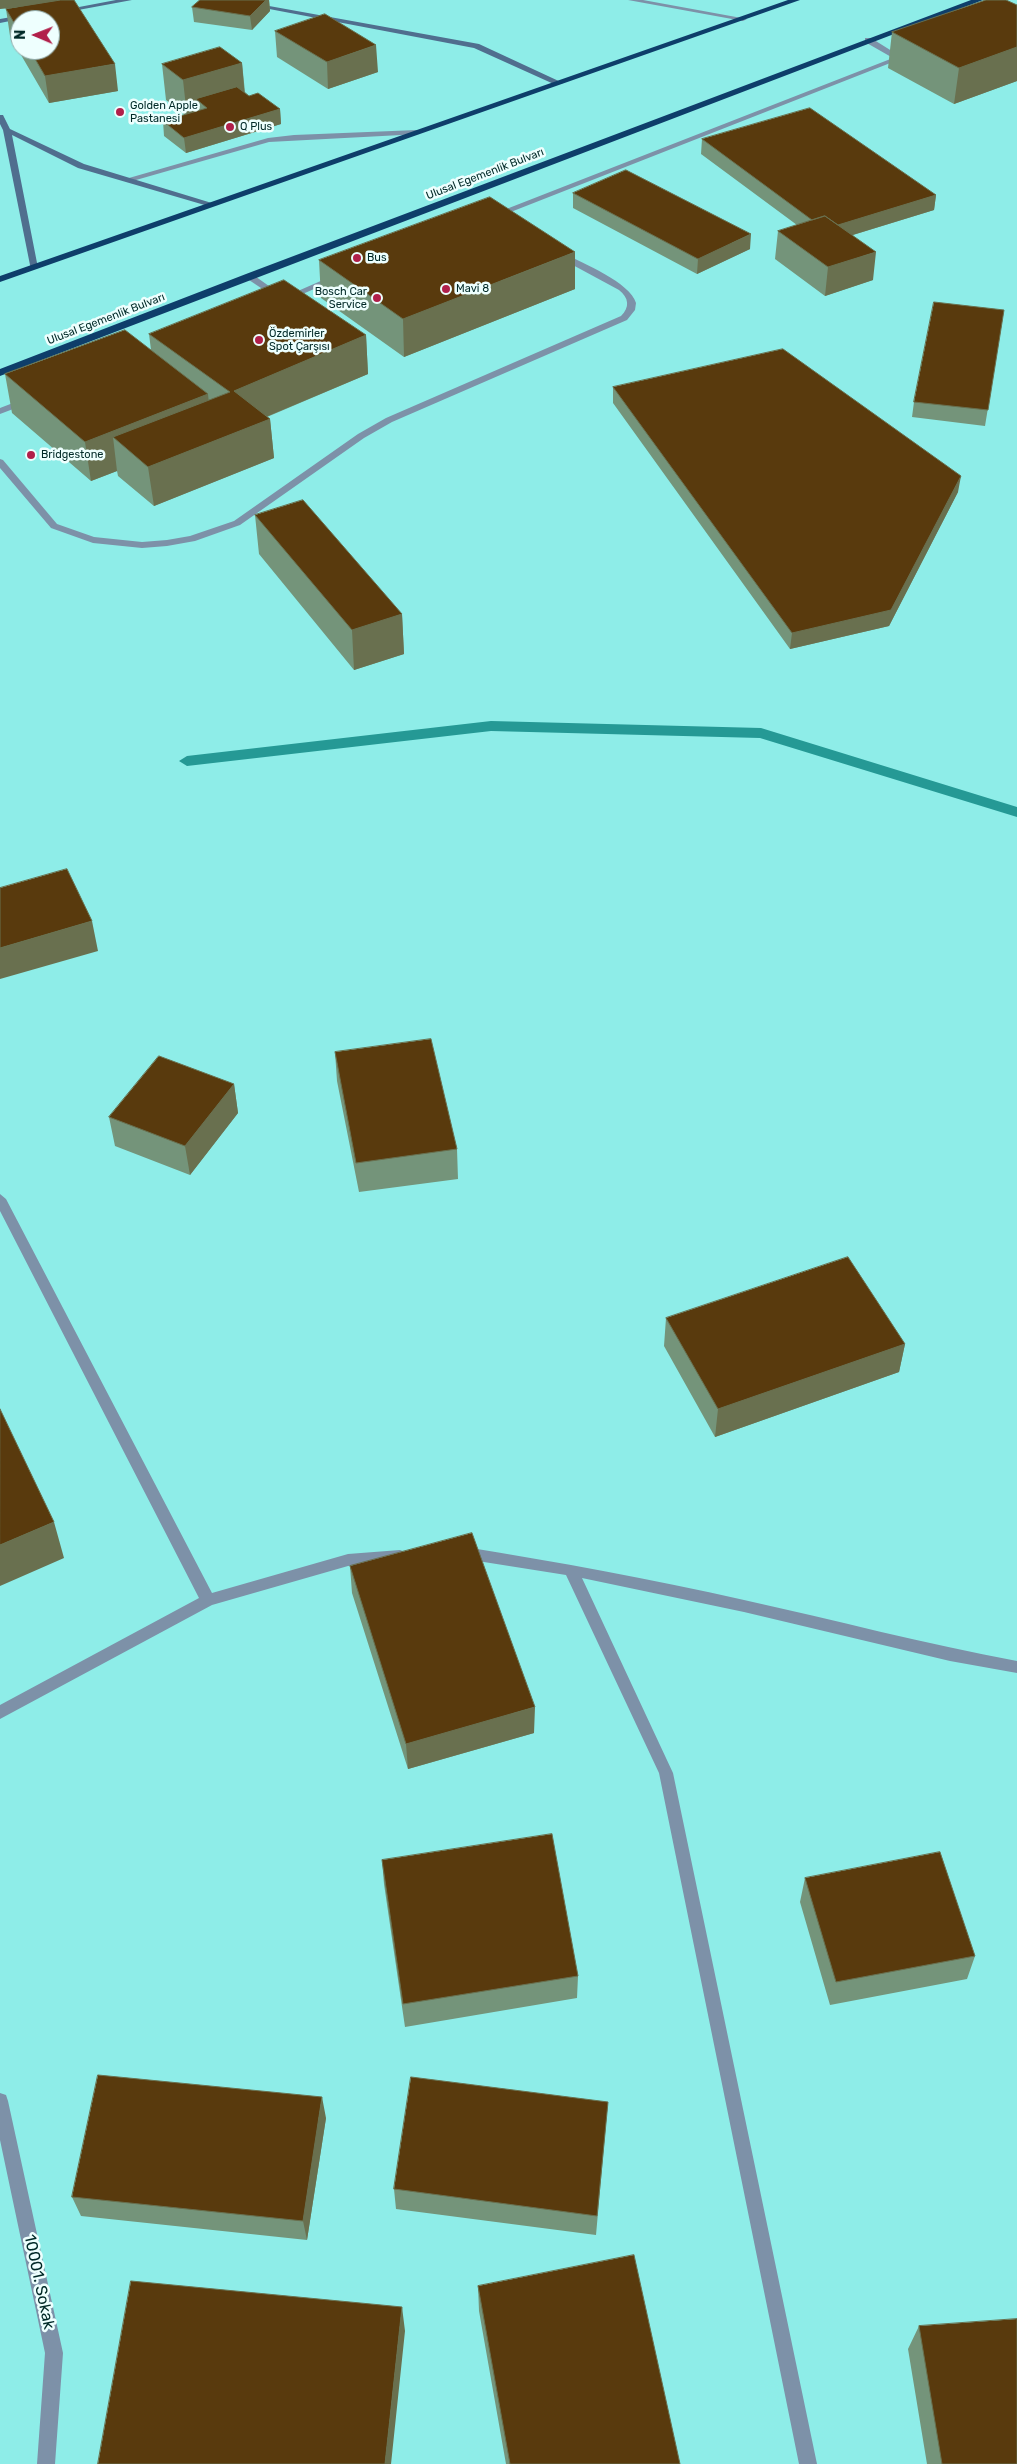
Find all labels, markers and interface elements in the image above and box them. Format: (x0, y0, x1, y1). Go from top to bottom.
north arrow (10, 10, 60, 60)
text: N (12, 30, 29, 40)
place label: Golden Apple Pastanesi (130, 99, 198, 125)
marker: Golden Apple Pastanesi (114, 106, 126, 118)
place label: Q Plus (240, 120, 272, 134)
marker: Q Plus (224, 121, 236, 133)
street label: Ulusal Egemenlik Bulvarı (424, 145, 546, 203)
place label: Bus (367, 251, 387, 265)
marker: Bus (351, 252, 363, 264)
place label: Mavi 8 (456, 282, 489, 296)
marker: Mavi 8 (440, 283, 452, 295)
place label: Bosch Car Service (315, 285, 367, 311)
street label: Ulusal Egemenlik Bulvarı (45, 290, 167, 348)
marker: Bosch Car Service (371, 292, 383, 304)
place label: Özdemirler Spot Çarşısı (269, 327, 330, 353)
marker: Özdemirler Spot Çarşısı (253, 334, 265, 346)
place label: Bridgestone (41, 448, 104, 462)
marker: Bridgestone (25, 449, 37, 461)
street label: 10001. Sokak (20, 2233, 58, 2331)

